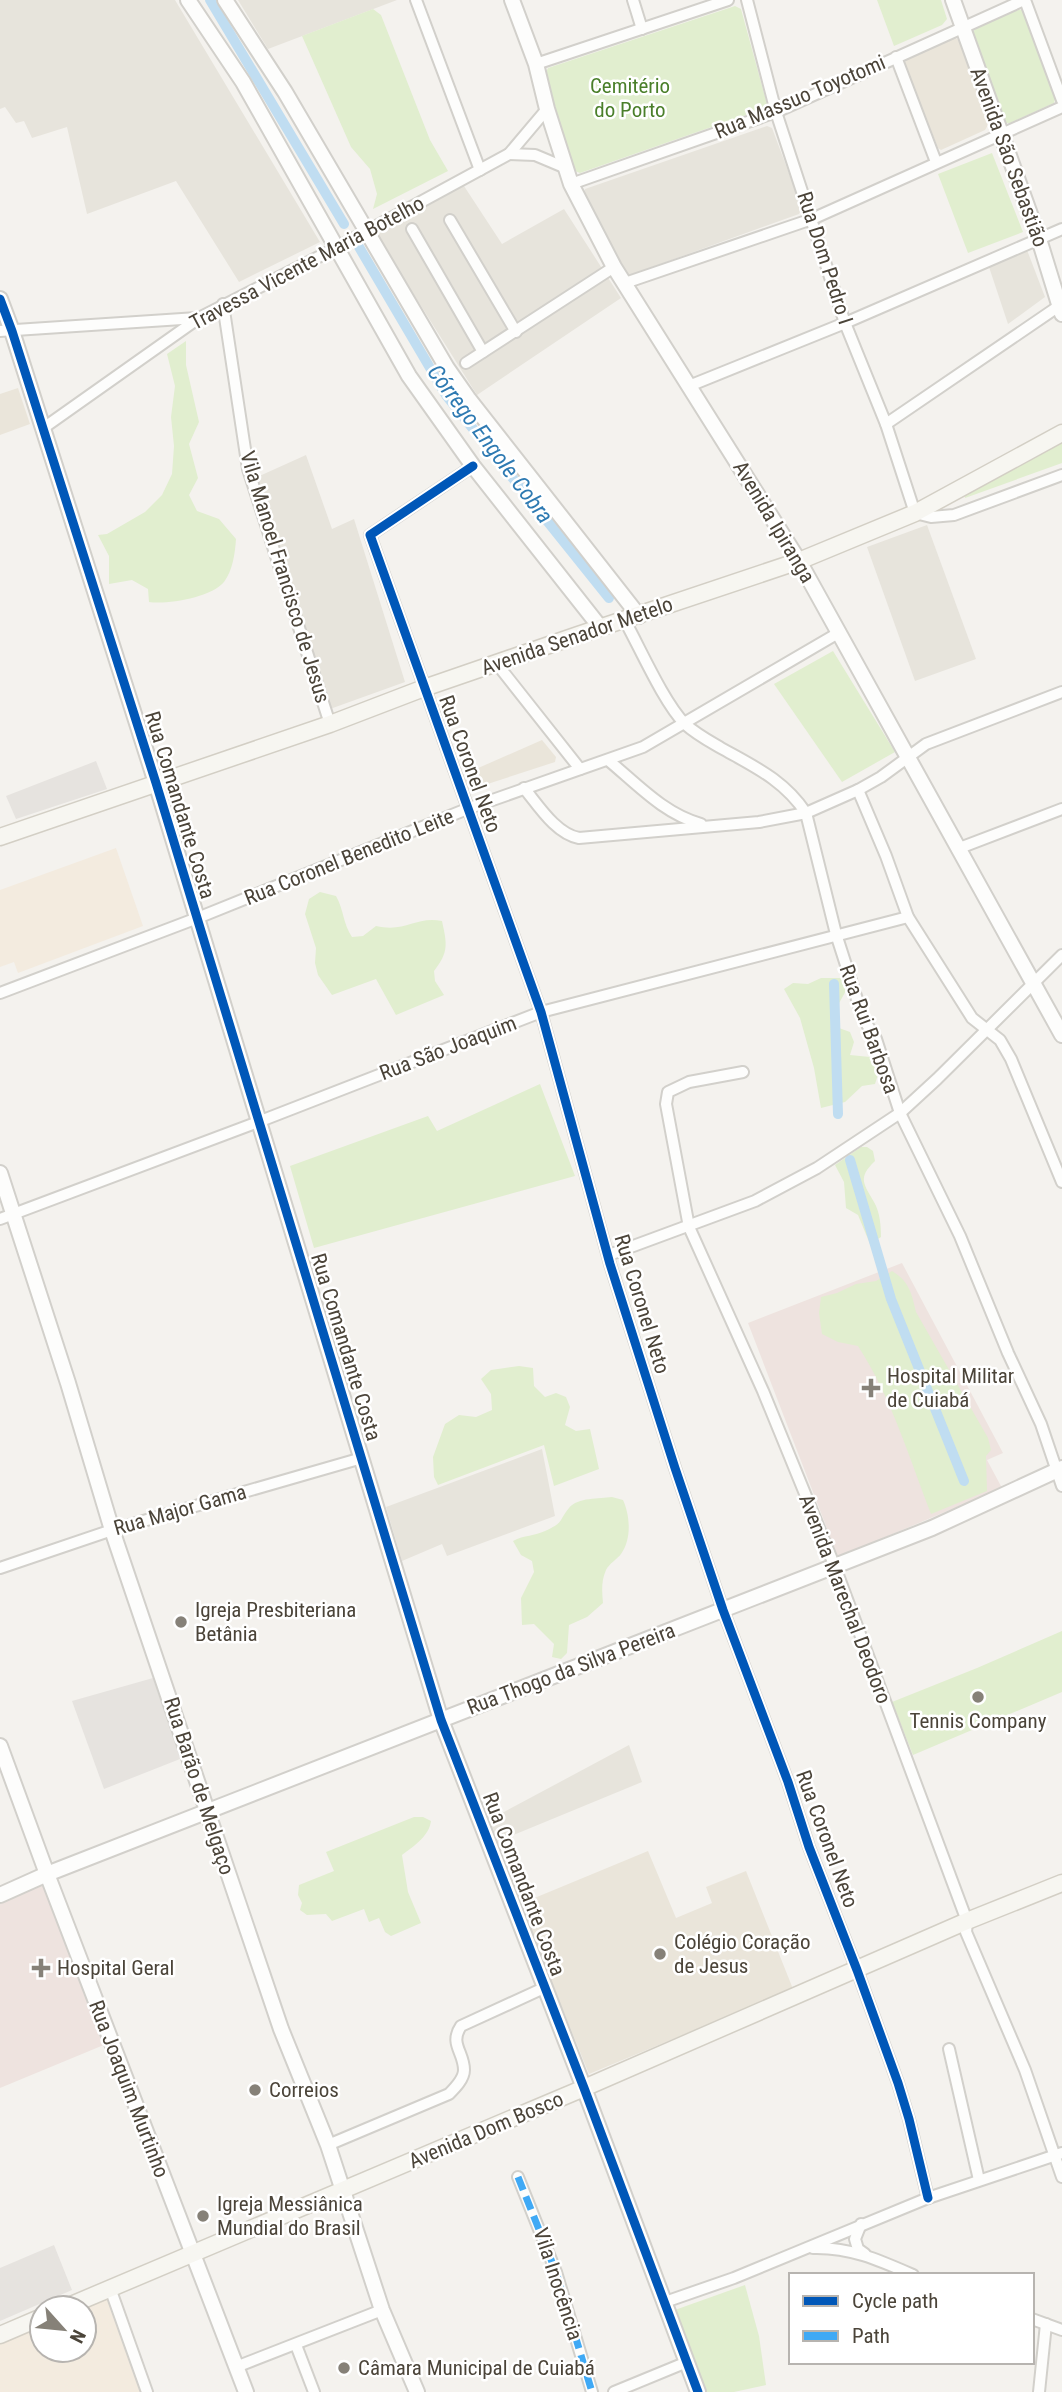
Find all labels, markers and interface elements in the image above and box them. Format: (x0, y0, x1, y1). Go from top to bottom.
street label: Rua Massuo Toyotomi (711, 50, 889, 144)
street label: Avenida São Sebastião (965, 64, 1053, 250)
park label: Cemitério do Porto (590, 74, 670, 122)
street label: Rua Dom Pedro I (792, 189, 858, 327)
street label: Travessa Vicente Maria Botelho (186, 191, 428, 335)
water label: Córrego Engole Cobra (421, 359, 559, 529)
street label: Vila Manoel Francisco de Jesus (235, 448, 335, 706)
street label: Avenida Ipiranga (728, 457, 820, 587)
street label: Avenida Senador Metelo (478, 592, 676, 680)
street label: Rua Coronel Neto (434, 692, 506, 836)
street label: Rua Comandante Costa (140, 708, 220, 902)
street label: Rua Coronel Benedito Leite (241, 804, 457, 910)
street label: Rua Rui Barbosa (835, 961, 903, 1097)
street label: Rua São Joaquim (376, 1011, 520, 1085)
street label: Rua Coronel Neto (609, 1231, 675, 1377)
street label: Rua Comandante Costa (306, 1250, 386, 1444)
place label: Hospital Militar de Cuiabá (887, 1364, 1014, 1412)
marker: Hospital Militar de Cuiabá (861, 1378, 881, 1398)
street label: Rua Major Gama (111, 1480, 249, 1540)
street label: Avenida Marechal Deodoro (794, 1491, 896, 1707)
place label: Igreja Presbiteriana Betânia (195, 1598, 356, 1646)
marker: Igreja Presbiteriana Betânia (173, 1614, 189, 1630)
street label: Rua Thogo da Silva Pereira (464, 1618, 678, 1720)
marker: Tennis Company (970, 1689, 986, 1705)
street label: Rua Barão de Melgaço (159, 1694, 239, 1878)
place label: Tennis Company (910, 1709, 1047, 1733)
street label: Rua Coronel Neto (791, 1767, 863, 1911)
street label: Rua Comandante Costa (478, 1789, 570, 1979)
place label: Colégio Coração de Jesus (674, 1930, 810, 1978)
marker: Colégio Coração de Jesus (652, 1946, 668, 1962)
place label: Hospital Geral (57, 1956, 174, 1980)
marker: Hospital Geral (31, 1958, 51, 1978)
street label: Rua Joaquim Murtinho (84, 1997, 174, 2181)
place label: Correios (269, 2078, 339, 2102)
marker: Correios (247, 2082, 263, 2098)
street label: Avenida Dom Bosco (405, 2087, 567, 2173)
place label: Igreja Messiânica Mundial do Brasil (217, 2192, 363, 2240)
marker: Igreja Messiânica Mundial do Brasil (195, 2208, 211, 2224)
street label: Vila Inocência (529, 2225, 587, 2343)
legend (789, 2273, 1034, 2364)
text: Cycle path (852, 2289, 938, 2313)
north arrow (28, 2294, 98, 2364)
text: Path (852, 2324, 890, 2348)
text: N (65, 2326, 91, 2347)
place label: Câmara Municipal de Cuiabá (358, 2356, 595, 2380)
marker: Câmara Municipal de Cuiabá (336, 2360, 352, 2376)

